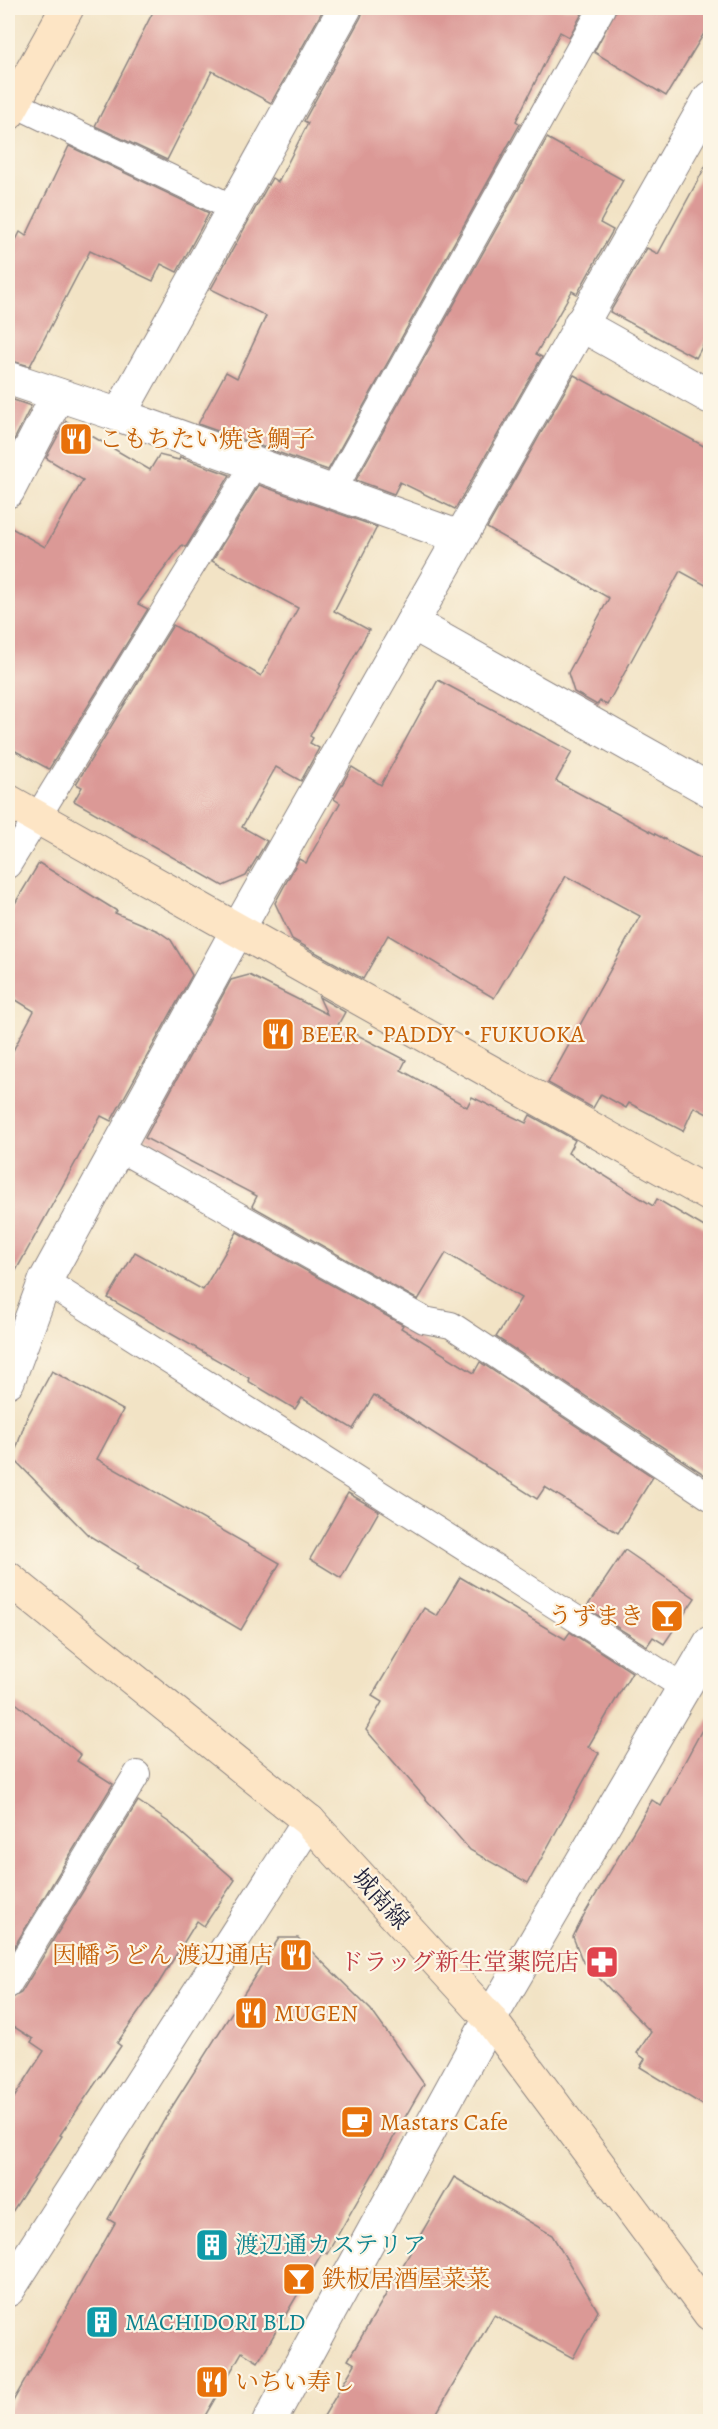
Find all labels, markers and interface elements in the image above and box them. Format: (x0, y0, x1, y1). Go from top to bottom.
restaurant icon: こもちたい焼き鯛子 (58, 421, 94, 457)
place label: こもちたい焼き鯛子 (99, 423, 315, 455)
restaurant icon: BEER・PADDY・FUKUOKA (260, 1016, 296, 1052)
place label: BEER・PADDY・FUKUOKA (301, 1018, 586, 1050)
bar icon: うずまき (649, 1598, 685, 1634)
place label: うずまき (548, 1600, 644, 1632)
street label: 城南線 (345, 1862, 417, 1936)
restaurant icon: 因幡うどん 渡辺通店 (278, 1937, 314, 1973)
place label: 因幡うどん 渡辺通店 (52, 1939, 273, 1971)
pharmacy icon: ドラッグ新生堂薬院店 (584, 1944, 620, 1980)
place label: ドラッグ新生堂薬院店 (339, 1946, 579, 1978)
restaurant icon: MUGEN (233, 1995, 269, 2031)
place label: MUGEN (274, 1997, 358, 2029)
cafe icon: Mastars Cafe (339, 2104, 375, 2140)
place label: Mastars Cafe (380, 2106, 508, 2138)
building icon: 渡辺通カステリア (194, 2227, 230, 2263)
place label: 渡辺通カステリア (235, 2229, 427, 2261)
bar icon: 鉄板居酒屋菜菜 (281, 2261, 317, 2297)
place label: 鉄板居酒屋菜菜 (322, 2263, 490, 2295)
building icon: MACHIDORI BLD (84, 2304, 120, 2340)
place label: MACHIDORI BLD (125, 2306, 305, 2338)
restaurant icon: いちい寿し (194, 2364, 230, 2400)
place label: いちい寿し (235, 2366, 355, 2398)

